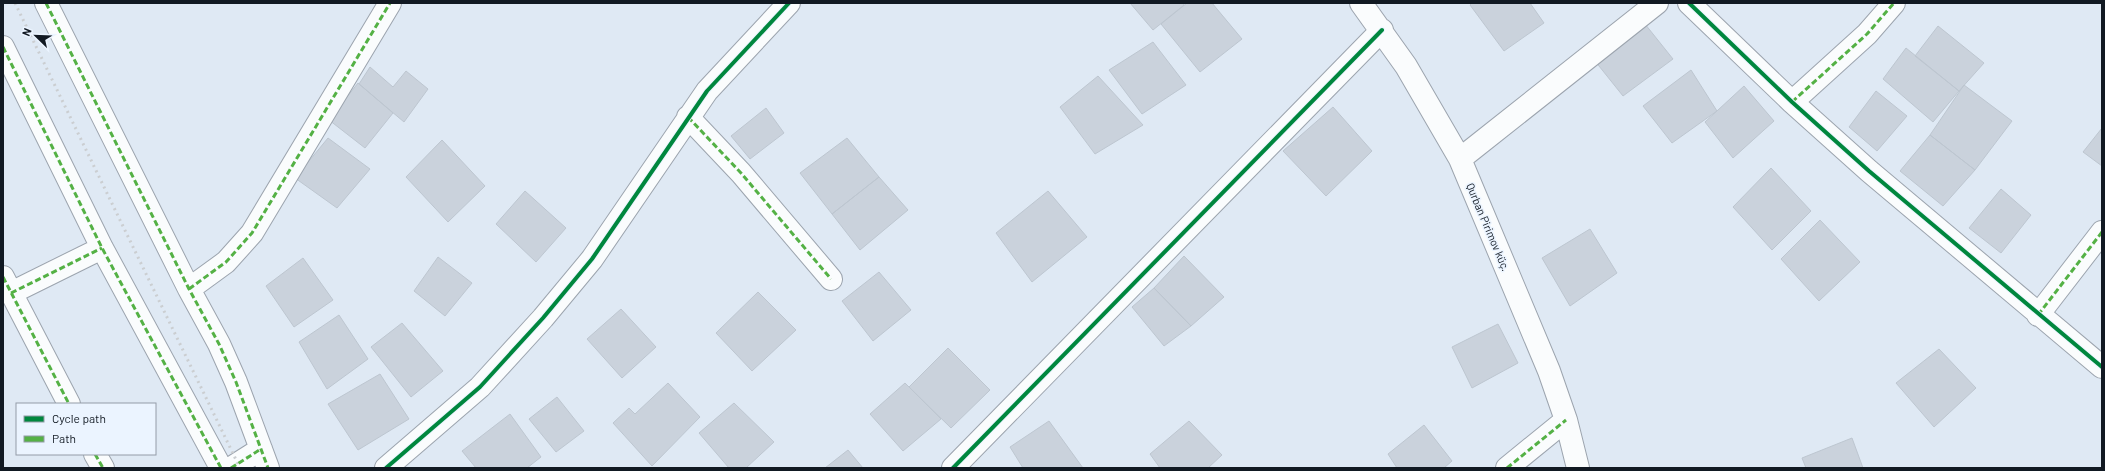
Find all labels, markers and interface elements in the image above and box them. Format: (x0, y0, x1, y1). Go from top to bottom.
north arrow (16, 16, 56, 56)
text: N (19, 26, 34, 38)
street label: Qurban Pirimov küç. (1464, 181, 1513, 273)
legend (16, 403, 156, 455)
text: Cycle path (52, 411, 106, 425)
text: Path (52, 431, 76, 445)

